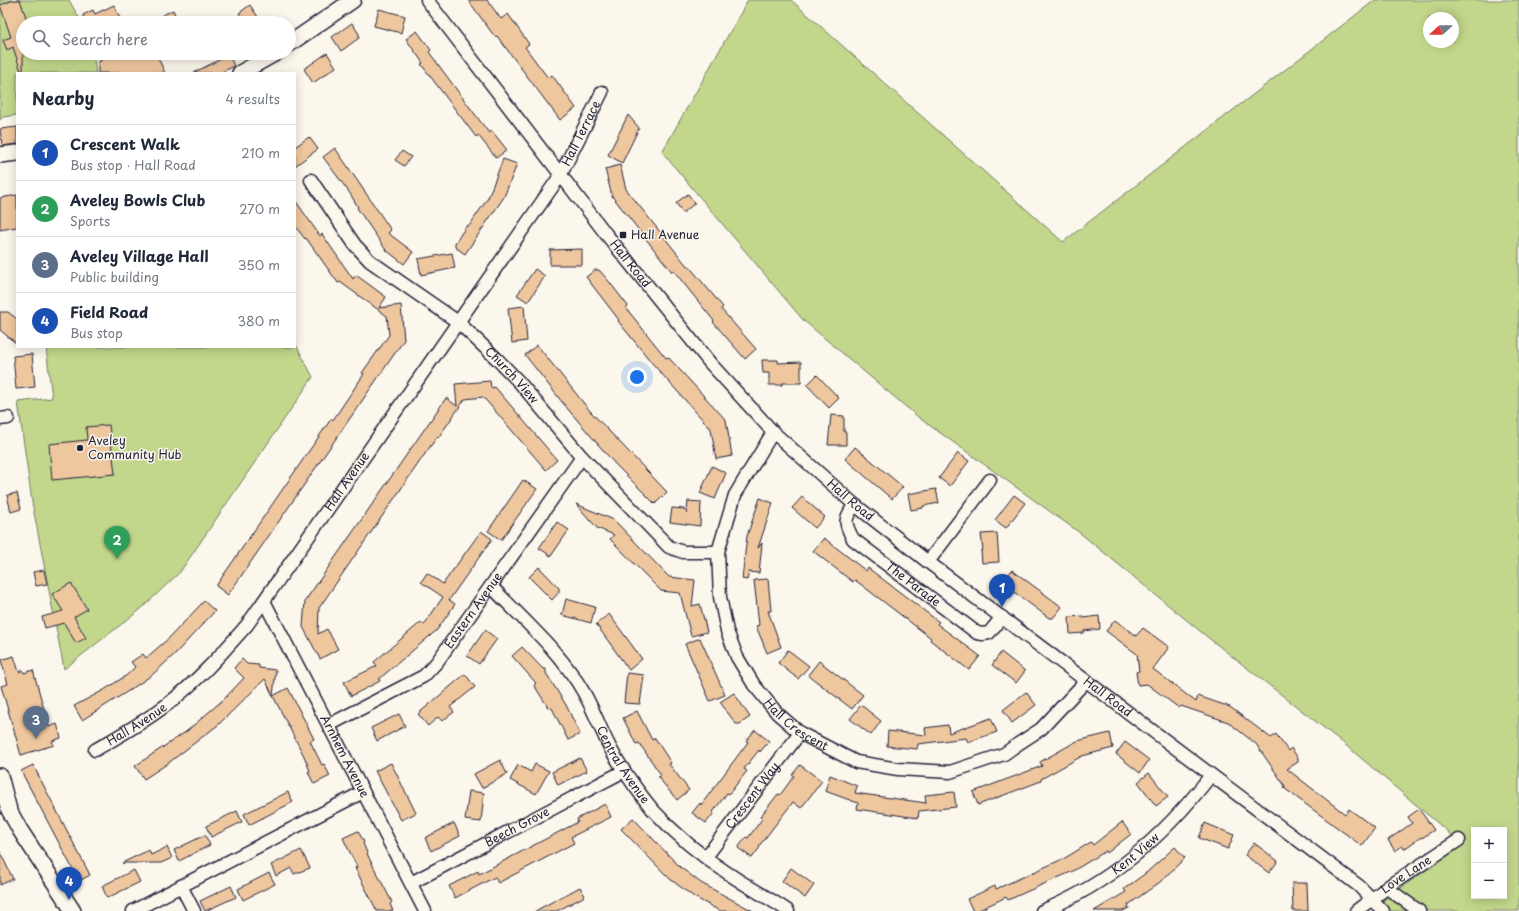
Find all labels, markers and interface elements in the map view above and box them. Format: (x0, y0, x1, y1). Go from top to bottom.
north arrow (1423, 12, 1459, 48)
search box (16, 16, 296, 60)
icon: search (30, 27, 52, 49)
text: Search here (62, 27, 148, 50)
text: Nearby (32, 85, 94, 111)
text: 4 results (226, 89, 280, 108)
street label: Hall Terrace (556, 97, 604, 169)
text: Crescent Walk (70, 132, 180, 155)
text: 1 (42, 143, 48, 162)
text: 210 m (241, 143, 280, 162)
text: Bus stop · Hall Road (70, 155, 196, 174)
text: Aveley Bowls Club (70, 188, 205, 211)
text: 2 (40, 199, 50, 218)
text: 270 m (239, 199, 280, 218)
text: Sports (70, 211, 110, 230)
place label: Hall Avenue (631, 225, 700, 243)
marker: Hall Avenue (618, 230, 628, 240)
street label: Hall Road (606, 235, 656, 291)
text: Aveley Village Hall (70, 244, 209, 267)
text: 3 (41, 255, 49, 274)
text: 350 m (238, 255, 280, 274)
text: Public building (70, 267, 159, 286)
text: Field Road (70, 300, 148, 323)
text: 4 (41, 311, 49, 330)
text: 380 m (237, 311, 280, 330)
text: Bus stop (70, 323, 123, 342)
street label: Church View (481, 342, 544, 407)
your location (627, 367, 647, 387)
place label: Aveley Community Hub (88, 431, 182, 463)
marker: Aveley Community Hub (75, 443, 85, 453)
street label: Hall Avenue (319, 447, 373, 514)
street label: Hall Road (824, 474, 878, 525)
pin: 2 (104, 526, 130, 559)
street label: The Parade (882, 557, 945, 610)
street label: Eastern Avenue (439, 568, 506, 652)
pin: 1 (989, 574, 1015, 607)
street label: Hall Road (1080, 672, 1136, 721)
street label: Hall Crescent (760, 694, 832, 754)
street label: Hall Avenue (103, 698, 171, 749)
pin: 3 (23, 706, 49, 739)
street label: Arnhem Avenue (317, 711, 375, 801)
street label: Central Avenue (593, 723, 655, 807)
street label: Crescent Way (720, 758, 783, 832)
street label: Beech Grove (481, 802, 552, 851)
map controls (1471, 827, 1507, 899)
button: + (1471, 827, 1507, 863)
street label: Kent View (1107, 828, 1163, 878)
street label: Love Lane (1376, 850, 1435, 897)
button: − (1471, 863, 1507, 899)
pin: 4 (56, 867, 82, 900)

